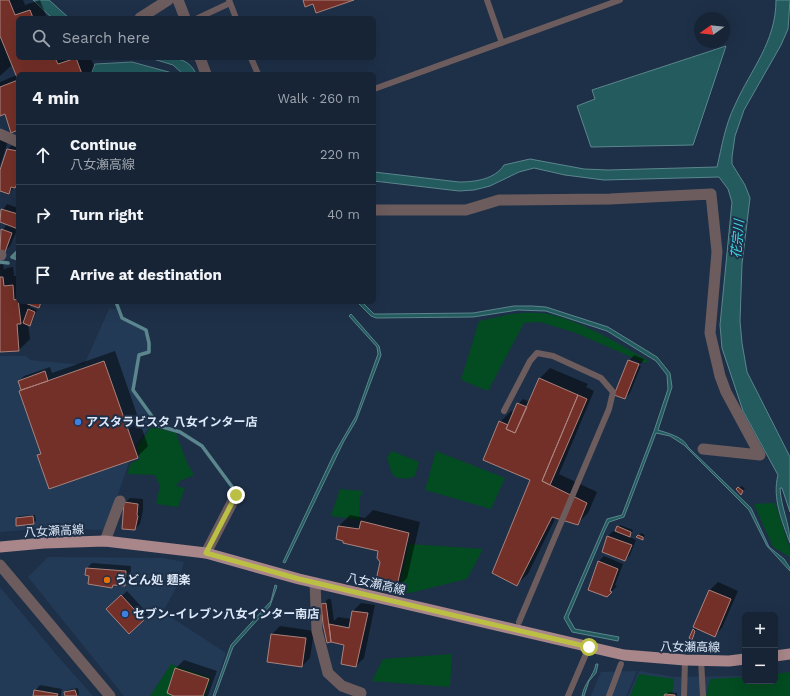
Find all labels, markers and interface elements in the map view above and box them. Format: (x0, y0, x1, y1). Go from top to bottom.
north arrow (694, 12, 730, 48)
search box (16, 16, 376, 60)
icon: search (30, 27, 52, 49)
text: Search here (62, 29, 150, 47)
text: 4 min (32, 88, 79, 108)
text: Walk · 260 m (277, 91, 360, 106)
text: Continue (70, 136, 137, 154)
icon: ahead (32, 144, 54, 166)
text: 220 m (320, 147, 360, 162)
text: 八女瀬高線 (70, 157, 135, 172)
icon: right (32, 204, 54, 226)
text: Turn right (70, 206, 143, 224)
text: 40 m (327, 207, 360, 222)
water label: 花宗川 (728, 217, 747, 259)
icon: arrive (32, 264, 54, 286)
text: Arrive at destination (70, 266, 222, 284)
place label: アスタラビスタ 八女インター店 (86, 415, 257, 429)
marker: アスタラビスタ 八女インター店 (73, 417, 83, 427)
route end (227, 486, 245, 504)
street label: 八女瀬高線 (24, 522, 84, 540)
street label: 八女瀬高線 (345, 570, 407, 598)
place label: うどん処 麺楽 (115, 573, 190, 587)
marker: うどん処 麺楽 (102, 575, 112, 585)
place label: セブン-イレブン八女インター南店 (133, 607, 319, 621)
marker: セブン-イレブン八女インター南店 (120, 609, 130, 619)
map controls (742, 612, 778, 684)
button: + (742, 612, 778, 648)
route start (580, 638, 598, 656)
street label: 八女瀬高線 (660, 639, 720, 655)
button: − (742, 648, 778, 684)

